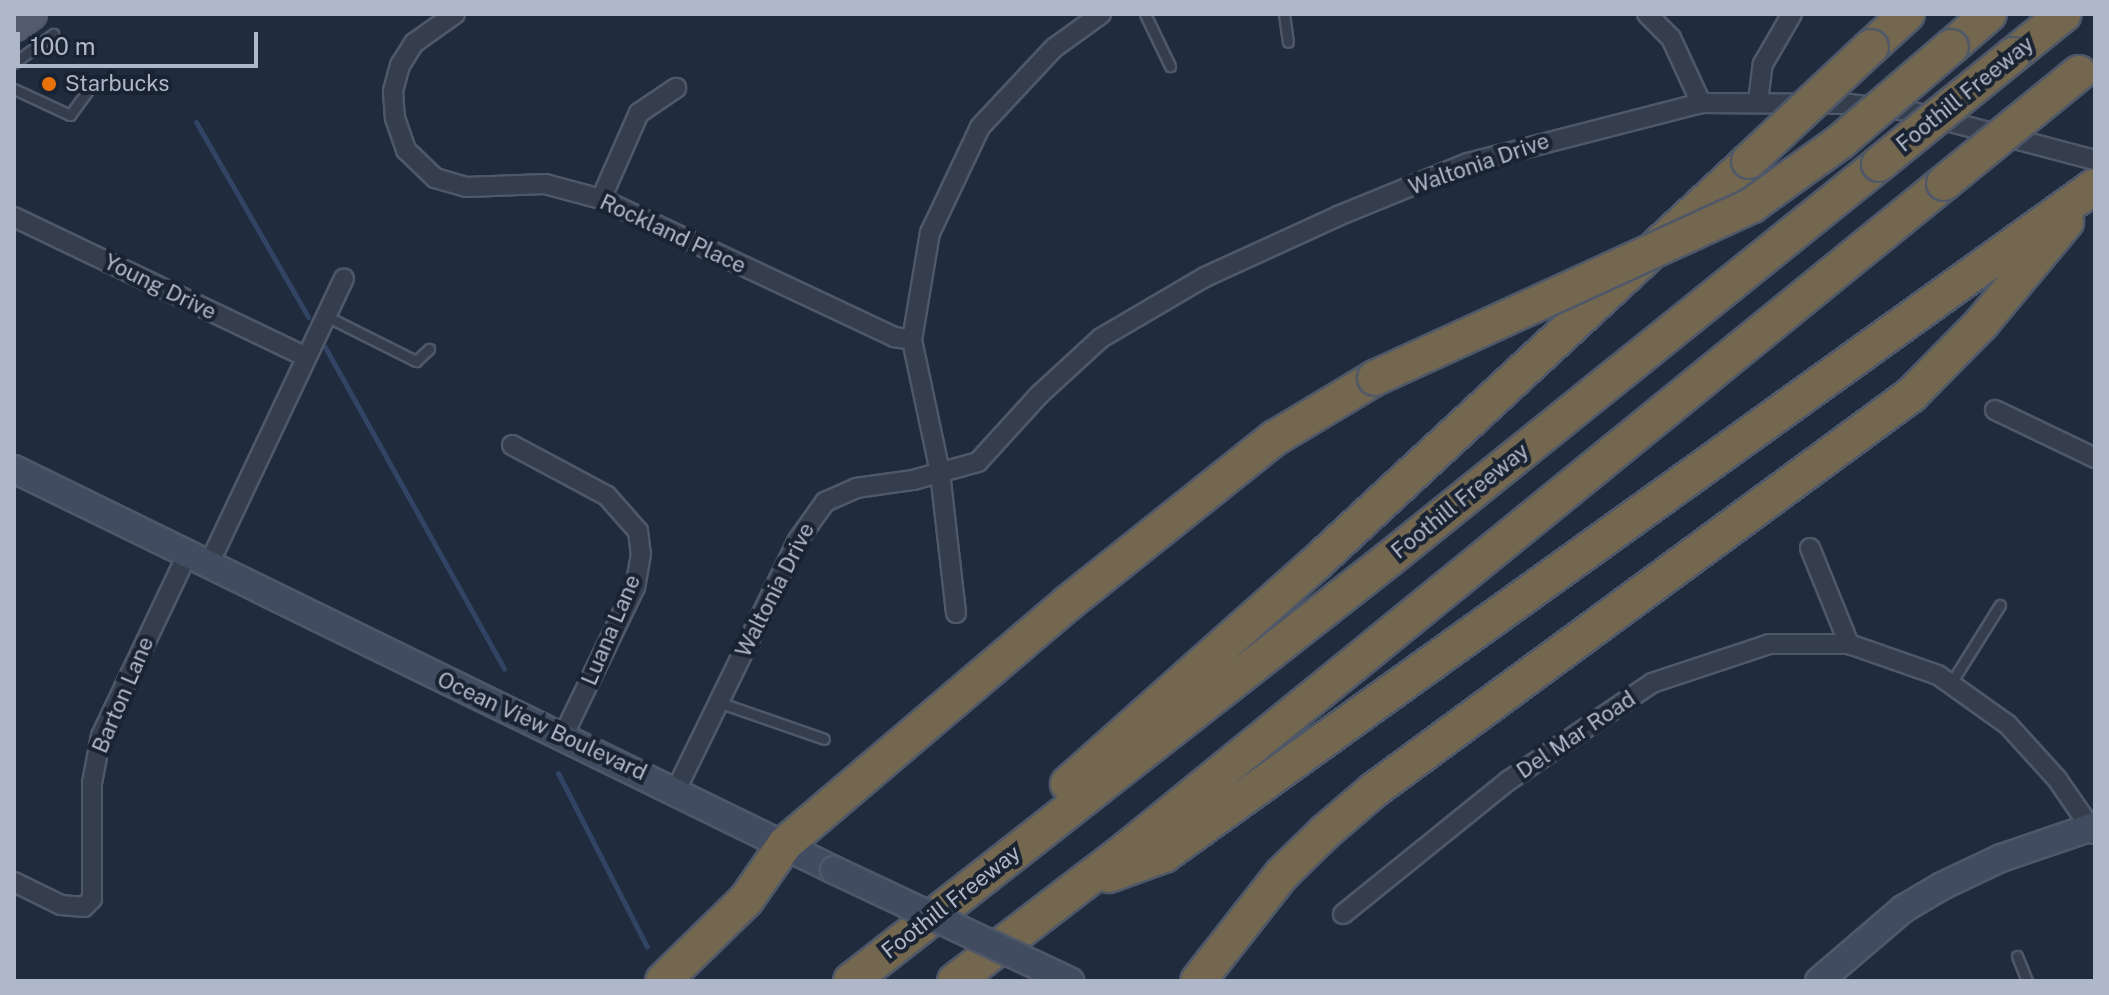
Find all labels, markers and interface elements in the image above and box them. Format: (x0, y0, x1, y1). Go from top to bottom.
scale bar (20, 16, 262, 66)
street label: Foothill Freeway (1891, 31, 2039, 157)
text: 100 m (30, 32, 96, 60)
place label: Starbucks (65, 71, 169, 97)
marker: Starbucks (40, 75, 58, 93)
street label: Waltonia Drive (1405, 128, 1553, 200)
street label: Rockland Place (596, 189, 750, 279)
street label: Young Drive (100, 248, 220, 326)
street label: Foothill Freeway (1386, 438, 1534, 564)
street label: Waltonia Drive (730, 519, 820, 661)
street label: Luana Lane (576, 571, 646, 689)
street label: Barton Lane (87, 633, 159, 757)
street label: Ocean View Boulevard (433, 666, 651, 786)
street label: Del Mar Road (1512, 686, 1640, 784)
street label: Foothill Freeway (876, 840, 1026, 964)

